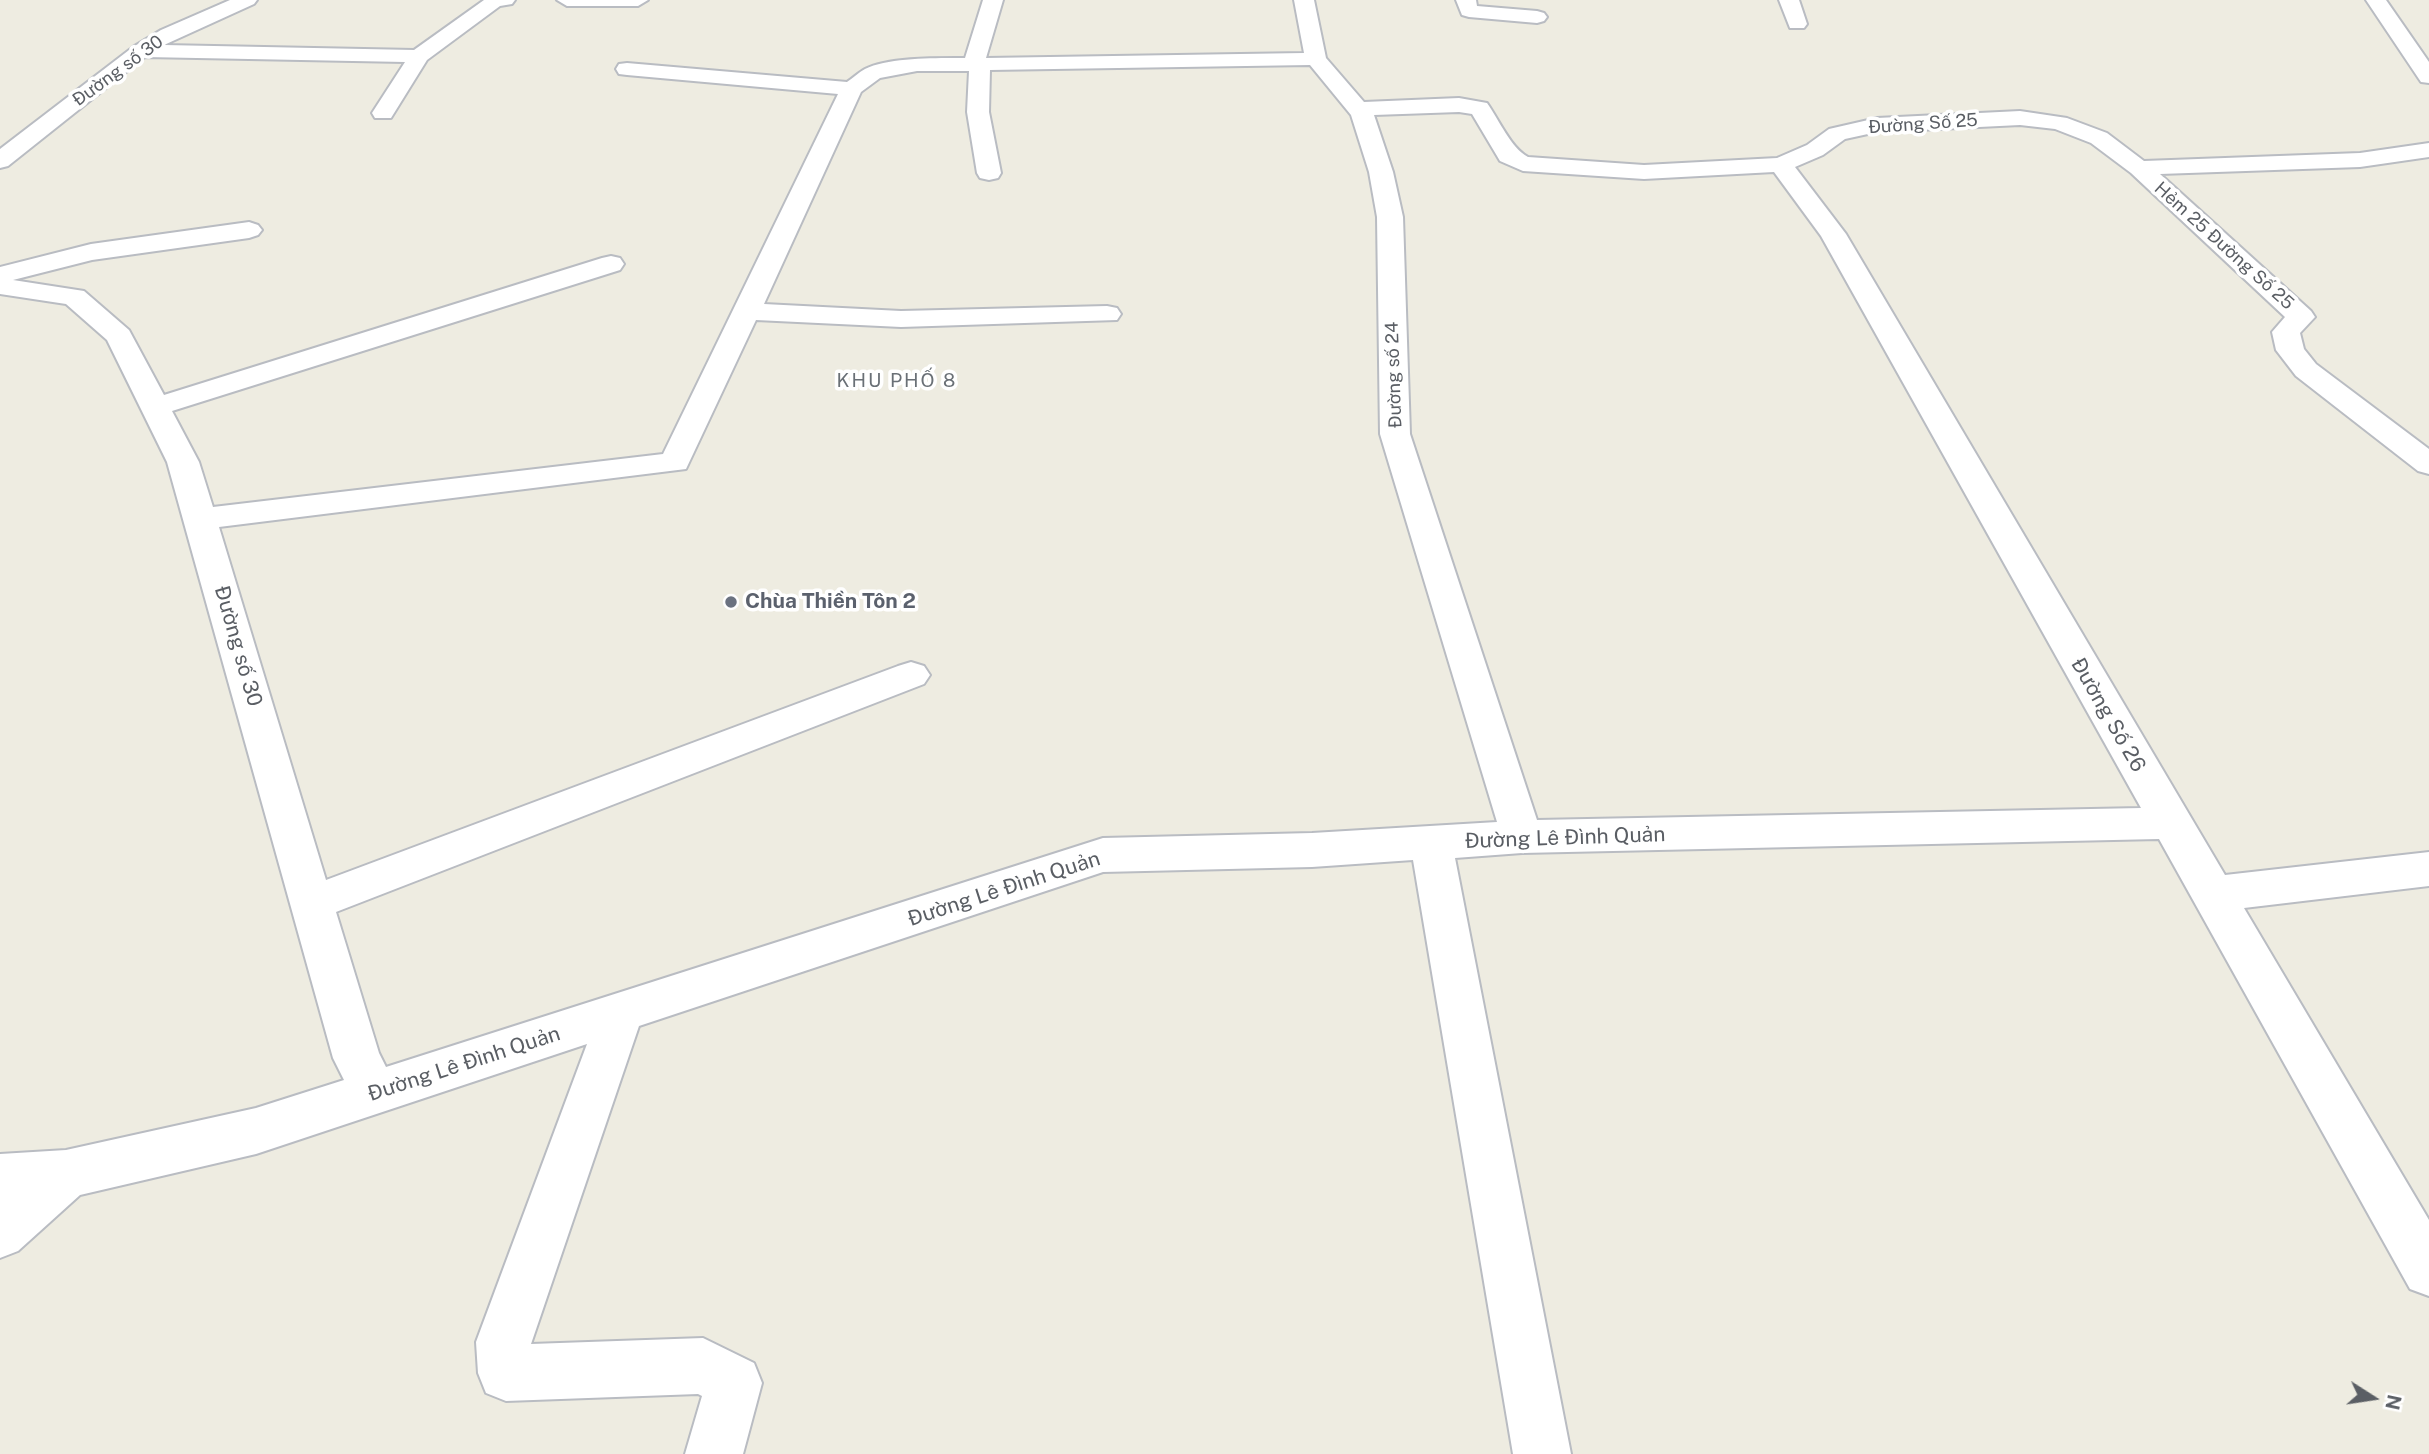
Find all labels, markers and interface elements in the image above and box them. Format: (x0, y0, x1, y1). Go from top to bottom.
street label: Đường số 30 (68, 31, 168, 111)
street label: Đường Số 25 (1868, 109, 1978, 139)
street label: Hẻm 25 Đường Số 25 (2150, 178, 2298, 314)
street label: Đường số 24 (1381, 321, 1407, 429)
district label: KHU PHỐ 8 (838, 370, 956, 392)
street label: Đường số 30 (209, 583, 267, 709)
place label: Chùa Thiền Tôn 2 (745, 589, 916, 615)
marker: Chùa Thiền Tôn 2 (723, 594, 739, 610)
street label: Đường Số 26 (2065, 653, 2151, 777)
street label: Đường Lê Đình Quản (1464, 822, 1666, 854)
street label: Đường Lê Đình Quản (905, 846, 1103, 932)
street label: Đường Lê Đình Quản (365, 1021, 563, 1107)
north arrow (2338, 1363, 2408, 1433)
text: N (2381, 1393, 2406, 1412)

